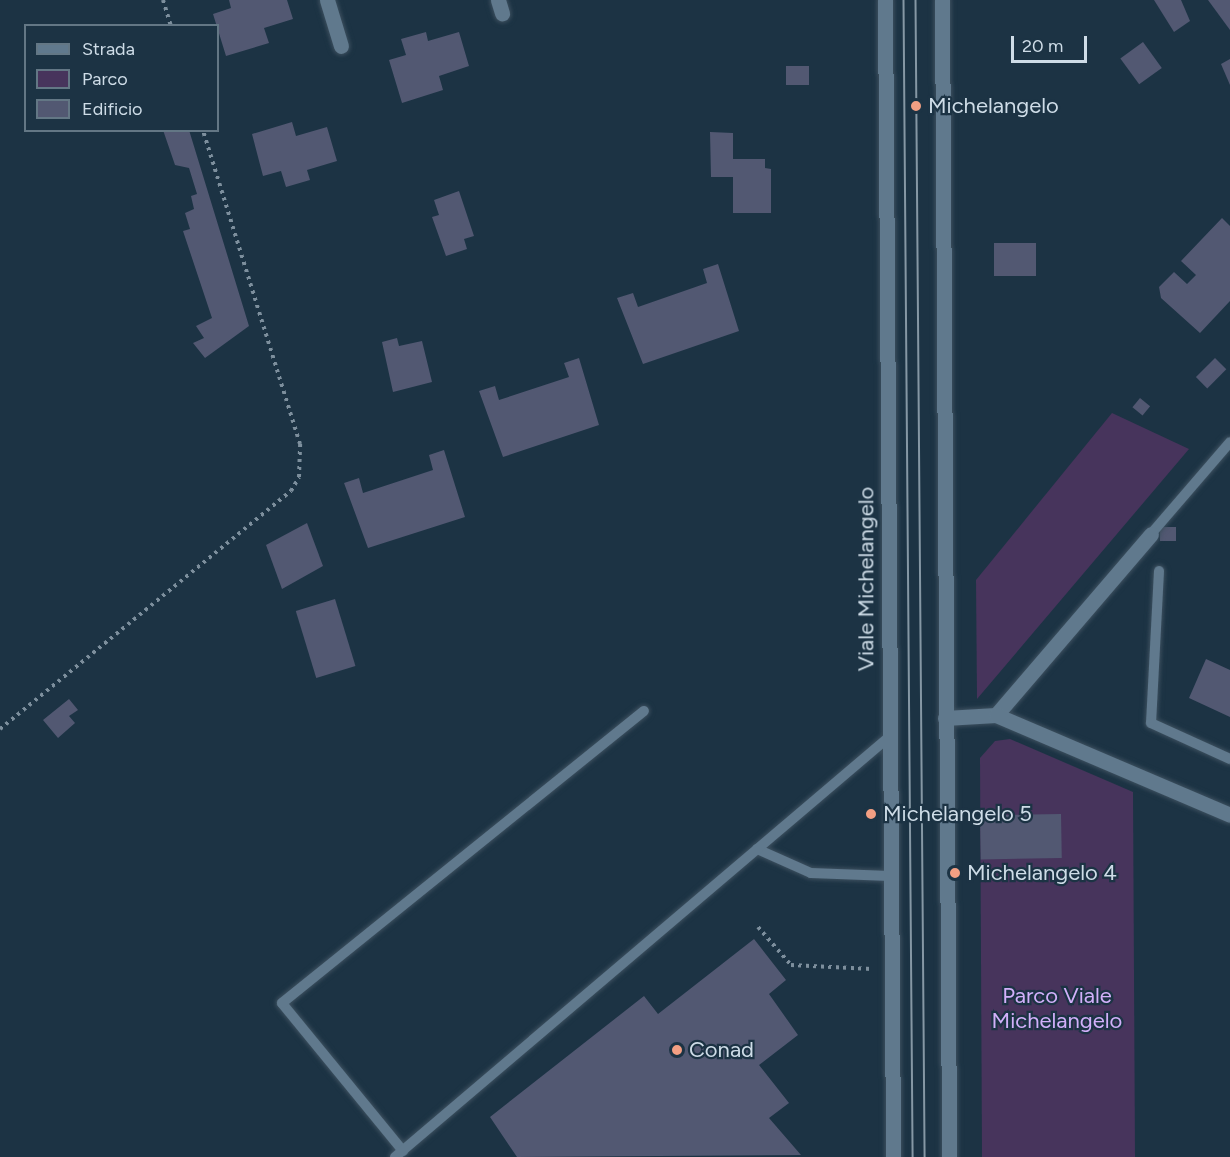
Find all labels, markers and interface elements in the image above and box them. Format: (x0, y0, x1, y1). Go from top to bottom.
legend (24, 24, 219, 132)
scale bar (1014, 24, 1090, 62)
text: 20 m (1022, 35, 1063, 57)
text: Strada (82, 38, 135, 60)
text: Parco (82, 68, 128, 90)
place label: Michelangelo (928, 93, 1059, 119)
text: Edificio (82, 98, 143, 120)
marker: Michelangelo (909, 99, 923, 113)
street label: Viale Michelangelo (853, 487, 879, 671)
place label: Michelangelo 5 (883, 801, 1032, 827)
marker: Michelangelo 5 (864, 807, 878, 821)
place label: Michelangelo 4 (967, 860, 1117, 886)
marker: Michelangelo 4 (948, 866, 962, 880)
park label: Parco Viale Michelangelo (992, 982, 1122, 1034)
place label: Conad (689, 1037, 754, 1063)
marker: Conad (670, 1043, 684, 1057)

